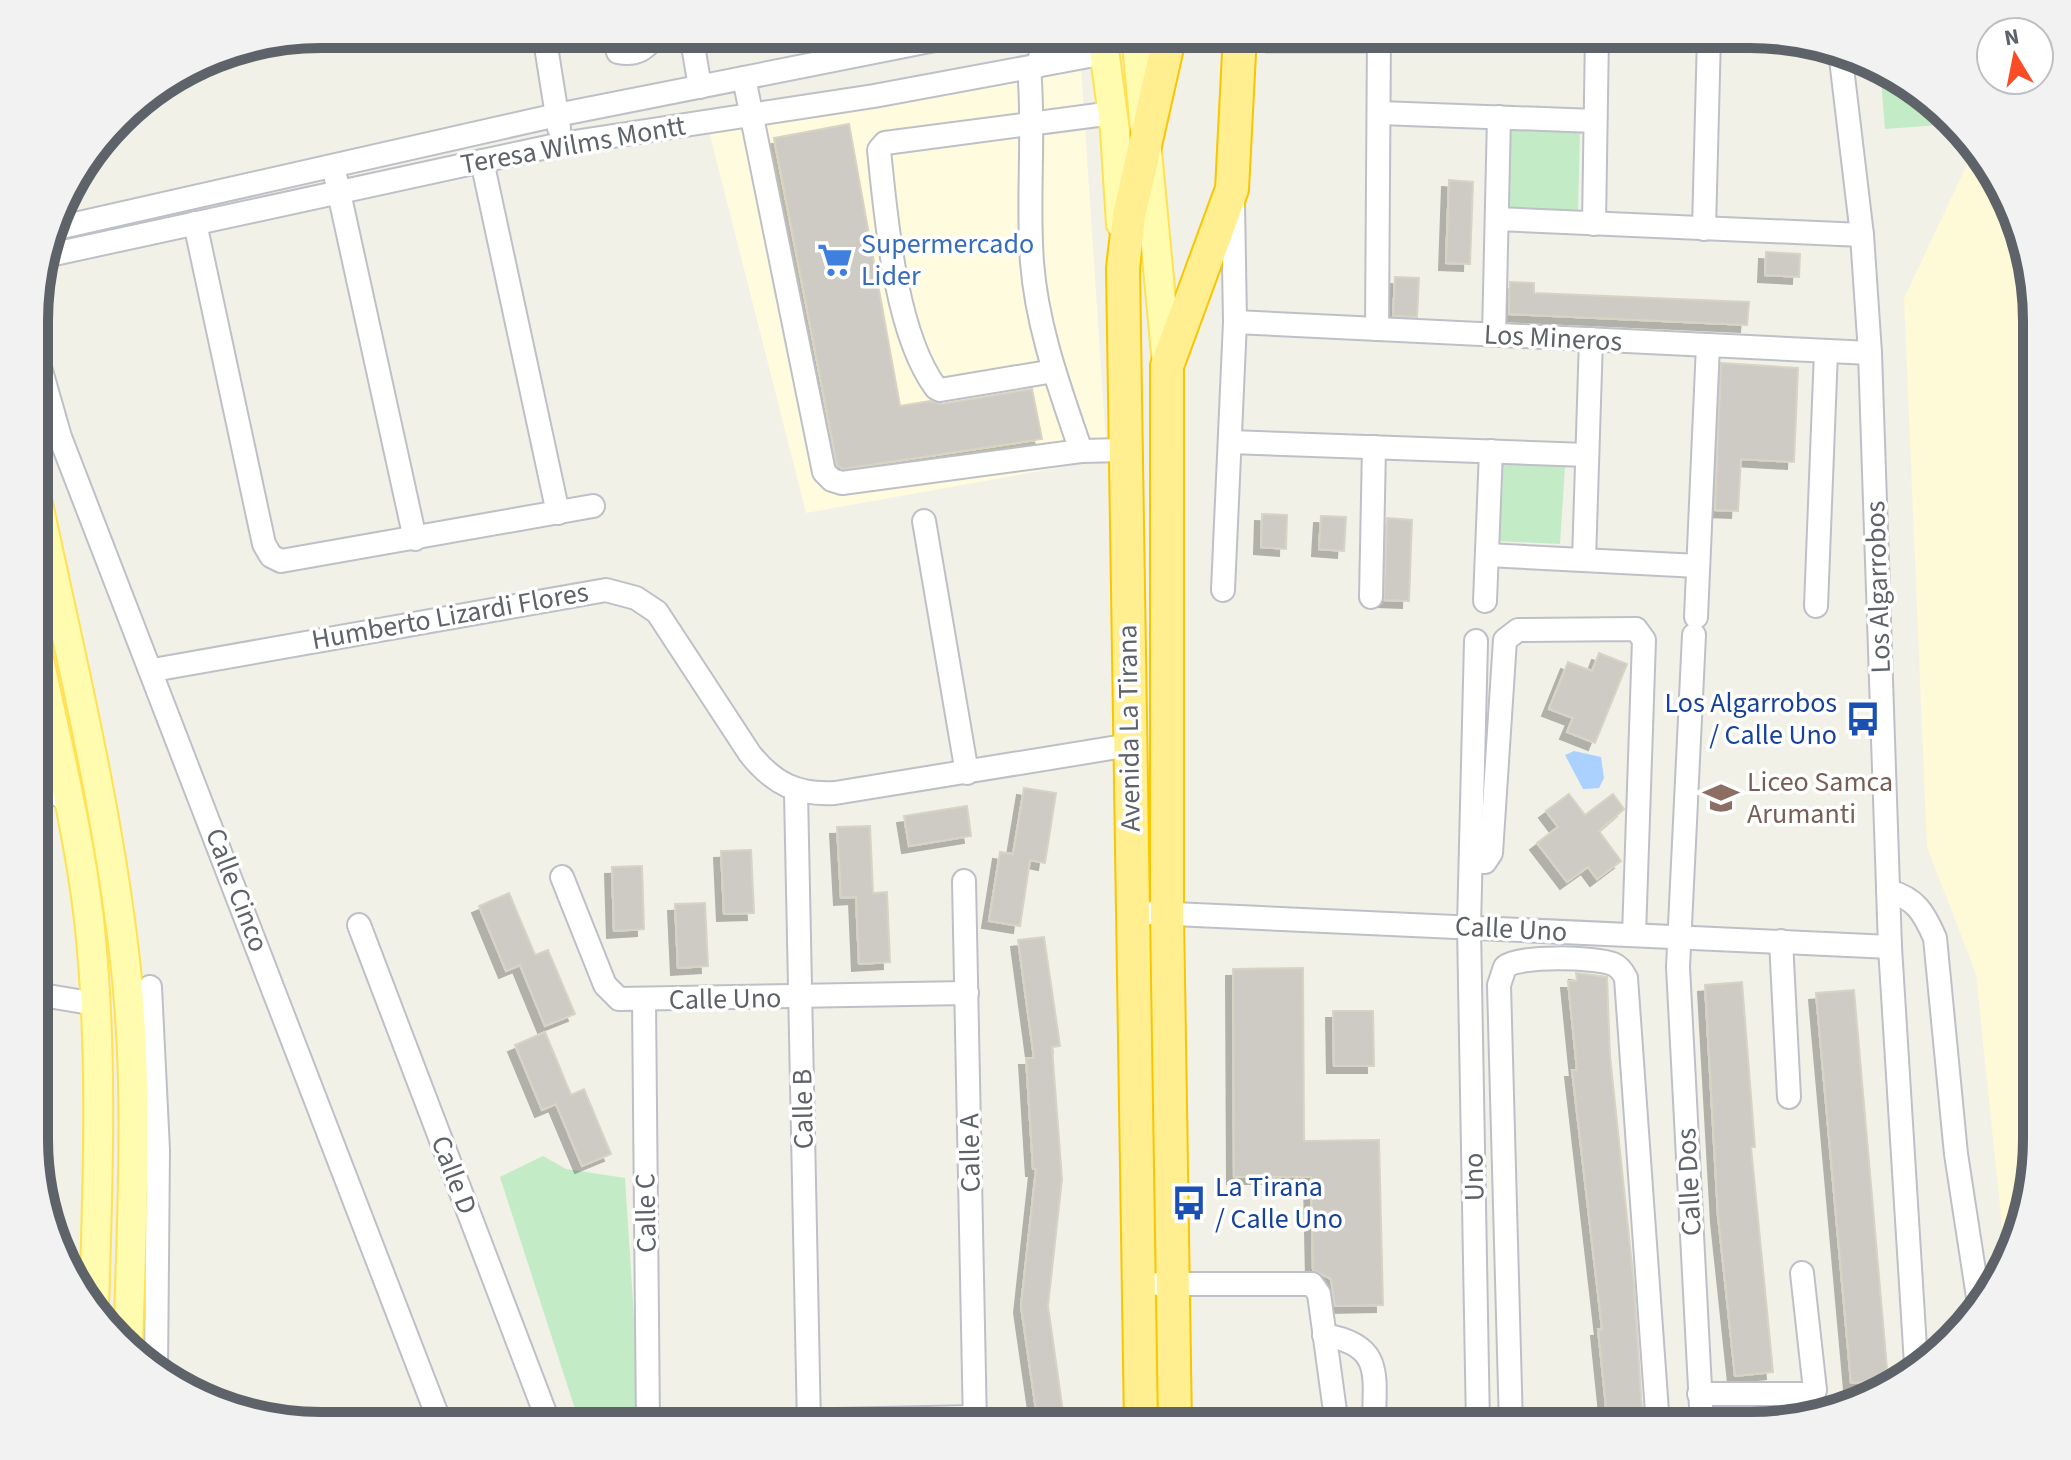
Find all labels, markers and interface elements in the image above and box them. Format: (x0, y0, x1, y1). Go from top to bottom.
north arrow (1975, 16, 2055, 96)
text: N (2002, 20, 2022, 54)
street label: Teresa Wilms Montt (457, 105, 689, 184)
place label: Supermercado Lider (861, 224, 1034, 296)
supermarket icon: Supermercado Lider (816, 241, 854, 279)
street label: Los Mineros (1483, 314, 1623, 362)
street label: Los Algarrobos (1855, 500, 1901, 674)
street label: Humberto Lizardi Flores (309, 572, 591, 660)
street label: Avenida La Tirana (1107, 624, 1151, 832)
place label: Los Algarrobos / Calle Uno (1665, 683, 1837, 755)
bus stop icon: Los Algarrobos / Calle Uno (1844, 700, 1882, 738)
place label: Liceo Samca Arumanti (1747, 762, 1893, 834)
school or university icon: Liceo Samca Arumanti (1702, 779, 1740, 817)
street label: Calle Cinco (195, 822, 279, 958)
street label: Calle Uno (1454, 906, 1568, 952)
street label: Calle Uno (668, 978, 782, 1020)
street label: Calle B (782, 1068, 824, 1150)
street label: Calle A (949, 1112, 991, 1193)
street label: Calle Dos (1666, 1127, 1712, 1237)
street label: Calle D (421, 1130, 487, 1220)
street label: Uno (1454, 1152, 1494, 1202)
place label: La Tirana / Calle Uno (1215, 1167, 1343, 1239)
street label: Calle C (625, 1173, 667, 1253)
bus stop icon: La Tirana / Calle Uno (1170, 1184, 1208, 1222)

